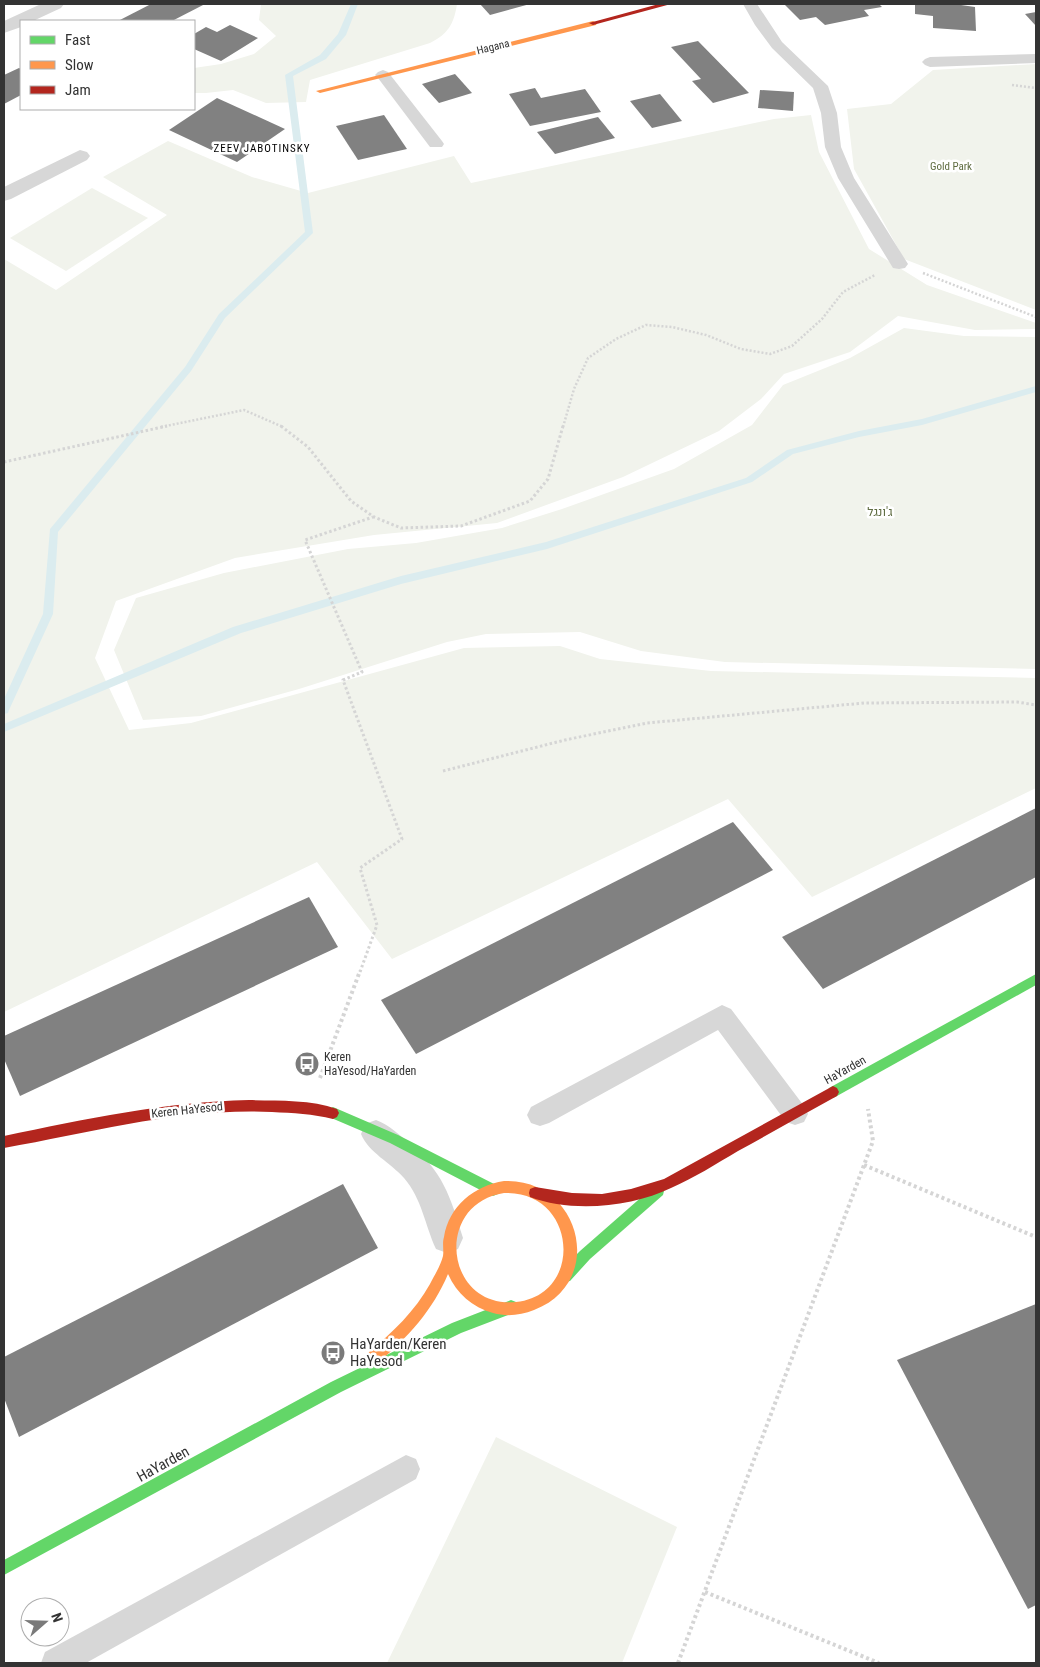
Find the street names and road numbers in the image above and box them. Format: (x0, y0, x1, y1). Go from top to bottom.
street label: Hagana (475, 37, 511, 57)
street label: HaYarden (822, 1053, 869, 1087)
street label: Keren HaYesod (150, 1099, 224, 1121)
street label: HaYarden (134, 1442, 192, 1486)

